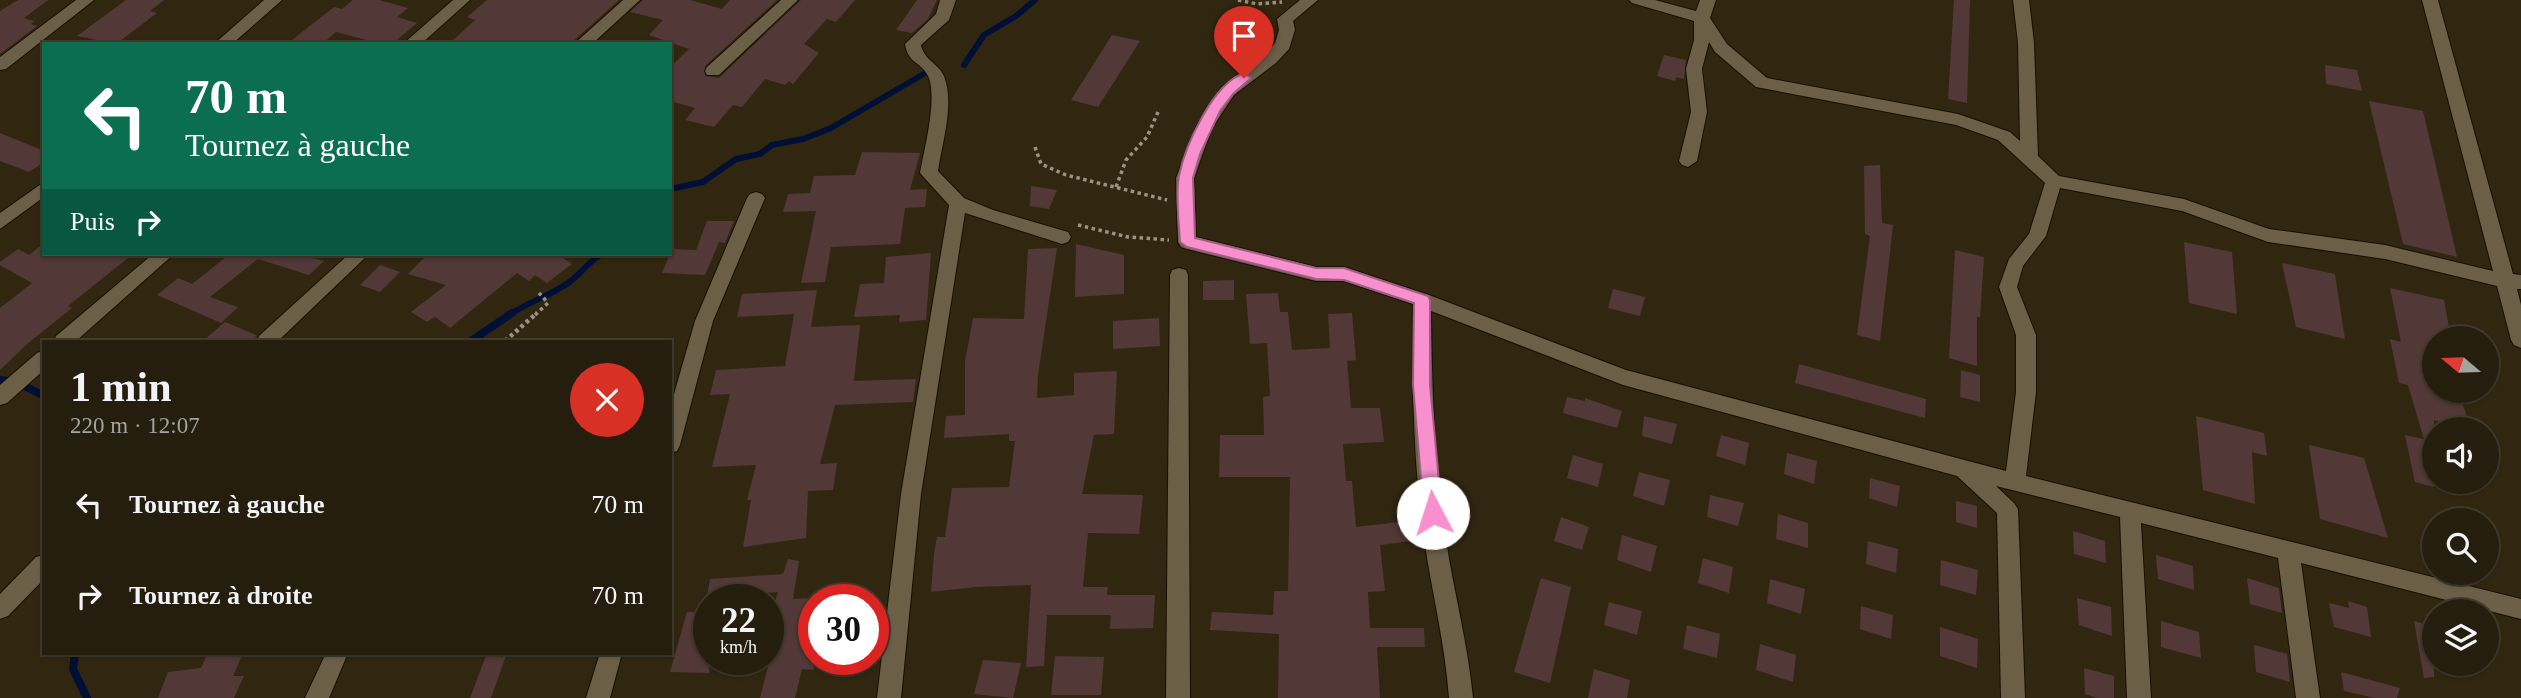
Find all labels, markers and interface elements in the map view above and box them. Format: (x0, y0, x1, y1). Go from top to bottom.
pin (1214, 6, 1274, 78)
icon: arrive (1225, 17, 1263, 55)
text: 70 m (185, 69, 287, 124)
icon: left (70, 70, 161, 161)
text: Tournez à gauche (185, 127, 410, 163)
icon: right (129, 203, 167, 241)
text: Puis (70, 207, 115, 236)
north arrow (2422, 326, 2499, 402)
map controls (2422, 326, 2499, 676)
button: close (570, 363, 644, 437)
text: 1 min (70, 364, 172, 410)
text: 220 m · 12:07 (70, 413, 200, 438)
button: sound (2422, 417, 2499, 494)
position arrow (1396, 476, 1470, 550)
icon: left (70, 486, 108, 524)
text: Tournez à gauche (129, 490, 325, 519)
text: 70 m (591, 490, 644, 519)
button: search (2422, 508, 2499, 585)
icon: right (70, 577, 108, 615)
text: Tournez à droite (129, 581, 312, 610)
text: 70 m (591, 581, 644, 610)
speed limit sign: 30 (798, 584, 889, 675)
button: layers (2422, 599, 2499, 676)
text: 22 (721, 601, 756, 640)
text: km/h (720, 637, 757, 657)

